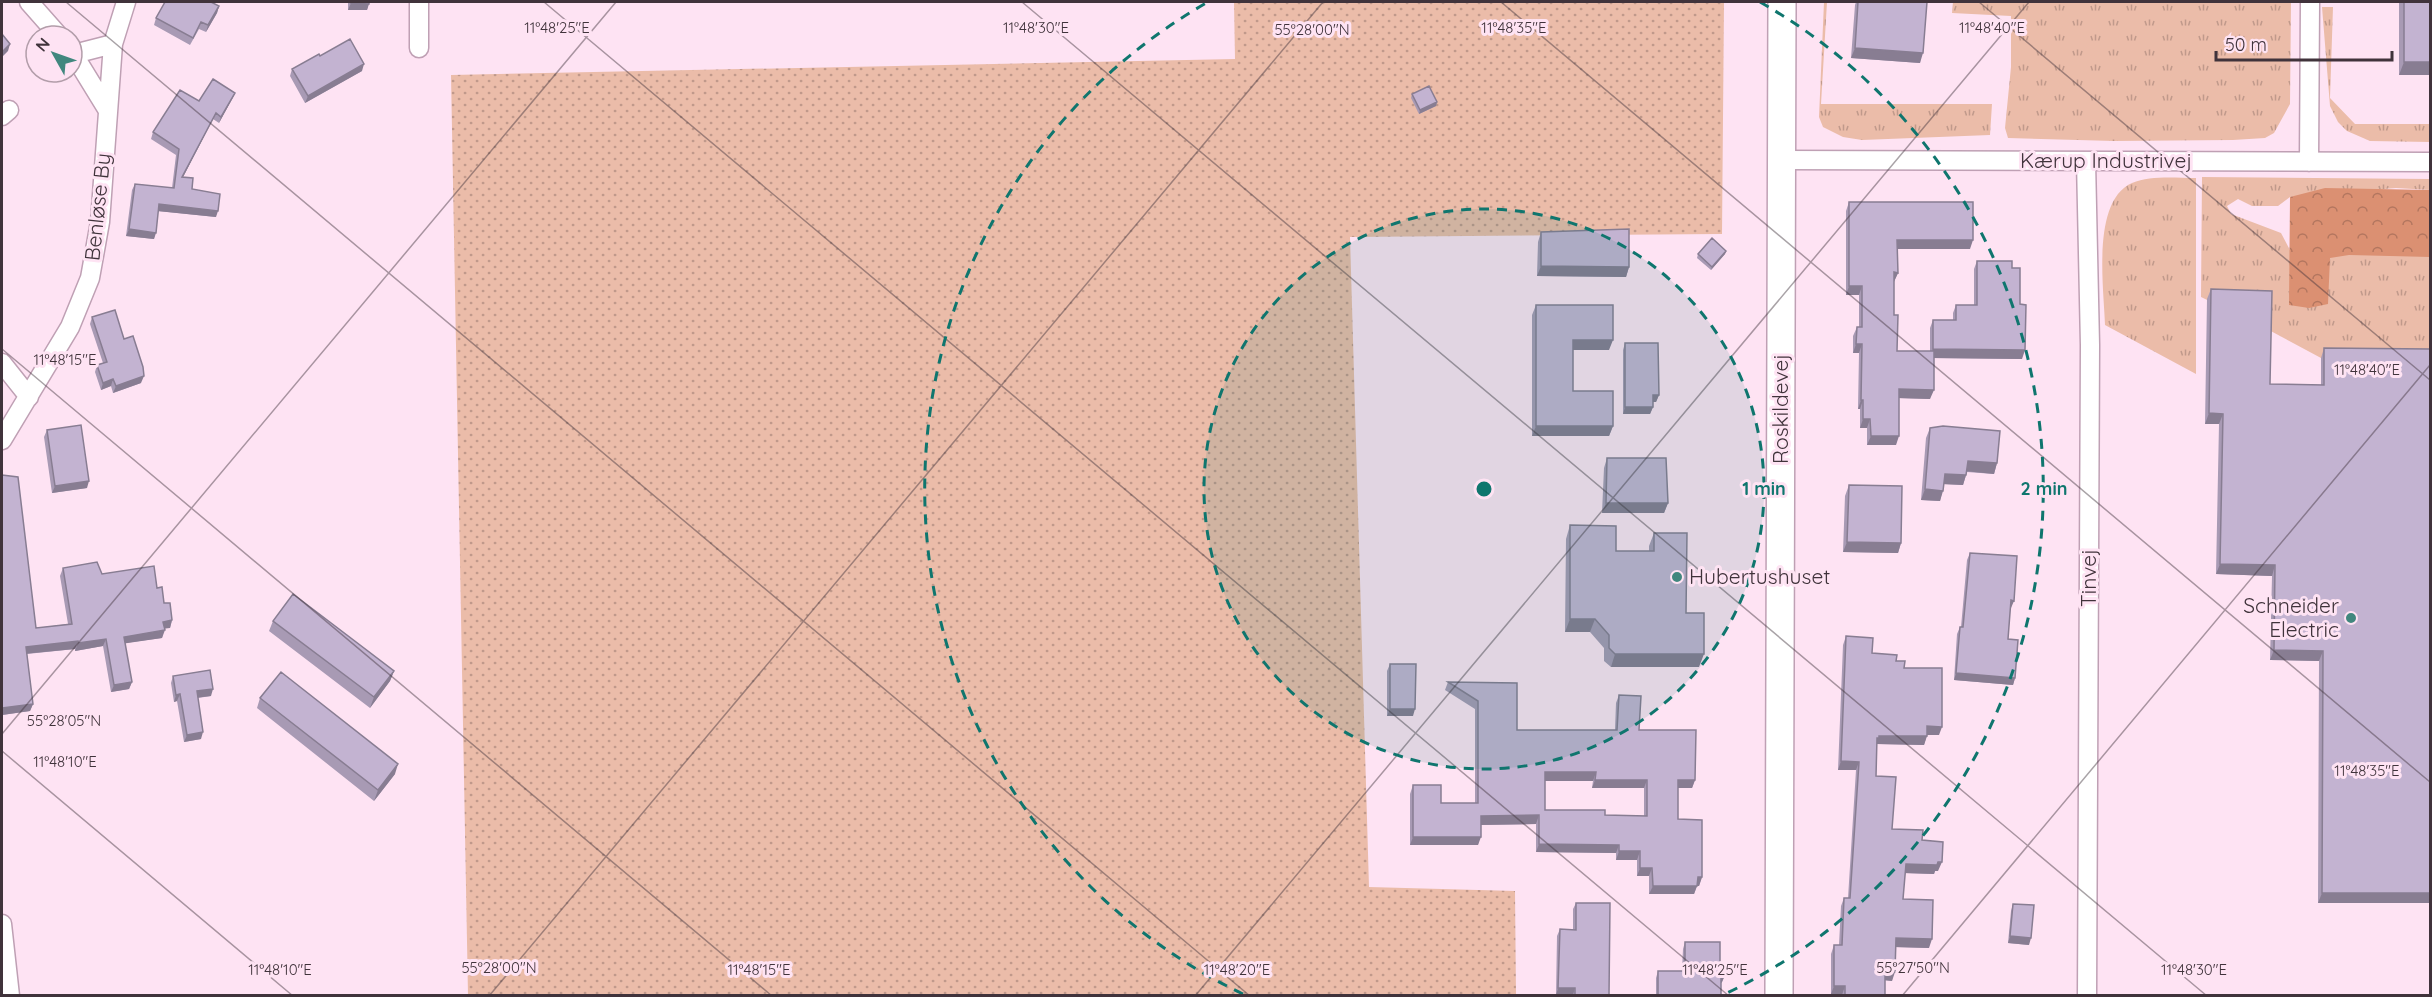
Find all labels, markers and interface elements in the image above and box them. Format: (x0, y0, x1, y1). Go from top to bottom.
text: 11°48'25"E (524, 18, 590, 37)
text: 11°48'30"E (1003, 18, 1069, 37)
text: 11°48'35"E (1481, 18, 1547, 37)
text: 11°48'40"E (1959, 18, 2025, 37)
text: 55°28'00"N (1274, 20, 1350, 39)
north arrow (24, 24, 84, 84)
scale bar (2216, 24, 2392, 62)
text: N (31, 33, 54, 55)
text: 50 m (2225, 33, 2267, 56)
street label: Kærup Industrivej (2020, 147, 2192, 173)
street label: Benløse By (78, 152, 116, 262)
text: 11°48'15"E (34, 350, 96, 369)
street label: Roskildevej (1767, 354, 1793, 464)
text: 11°48'40"E (2334, 360, 2400, 379)
text: 1 min (1742, 477, 1786, 500)
text: 2 min (2021, 477, 2067, 500)
centre of rings (1474, 479, 1494, 499)
street label: Tinvej (2075, 549, 2101, 607)
place label: Hubertushuset (1689, 563, 1830, 589)
marker: Hubertushuset (1670, 570, 1684, 584)
place label: Schneider Electric (2243, 592, 2339, 642)
marker: Schneider Electric (2344, 611, 2358, 625)
text: 55°28'05"N (27, 711, 101, 730)
text: 11°48'10"E (33, 752, 97, 771)
text: 11°48'35"E (2334, 761, 2400, 780)
text: 55°28'00"N (461, 958, 537, 977)
text: 55°27'50"N (1876, 958, 1950, 977)
text: 11°48'10"E (248, 960, 312, 979)
text: 11°48'15"E (728, 960, 790, 979)
text: 11°48'20"E (1204, 960, 1270, 979)
text: 11°48'25"E (1682, 960, 1748, 979)
text: 11°48'30"E (2161, 960, 2227, 979)

